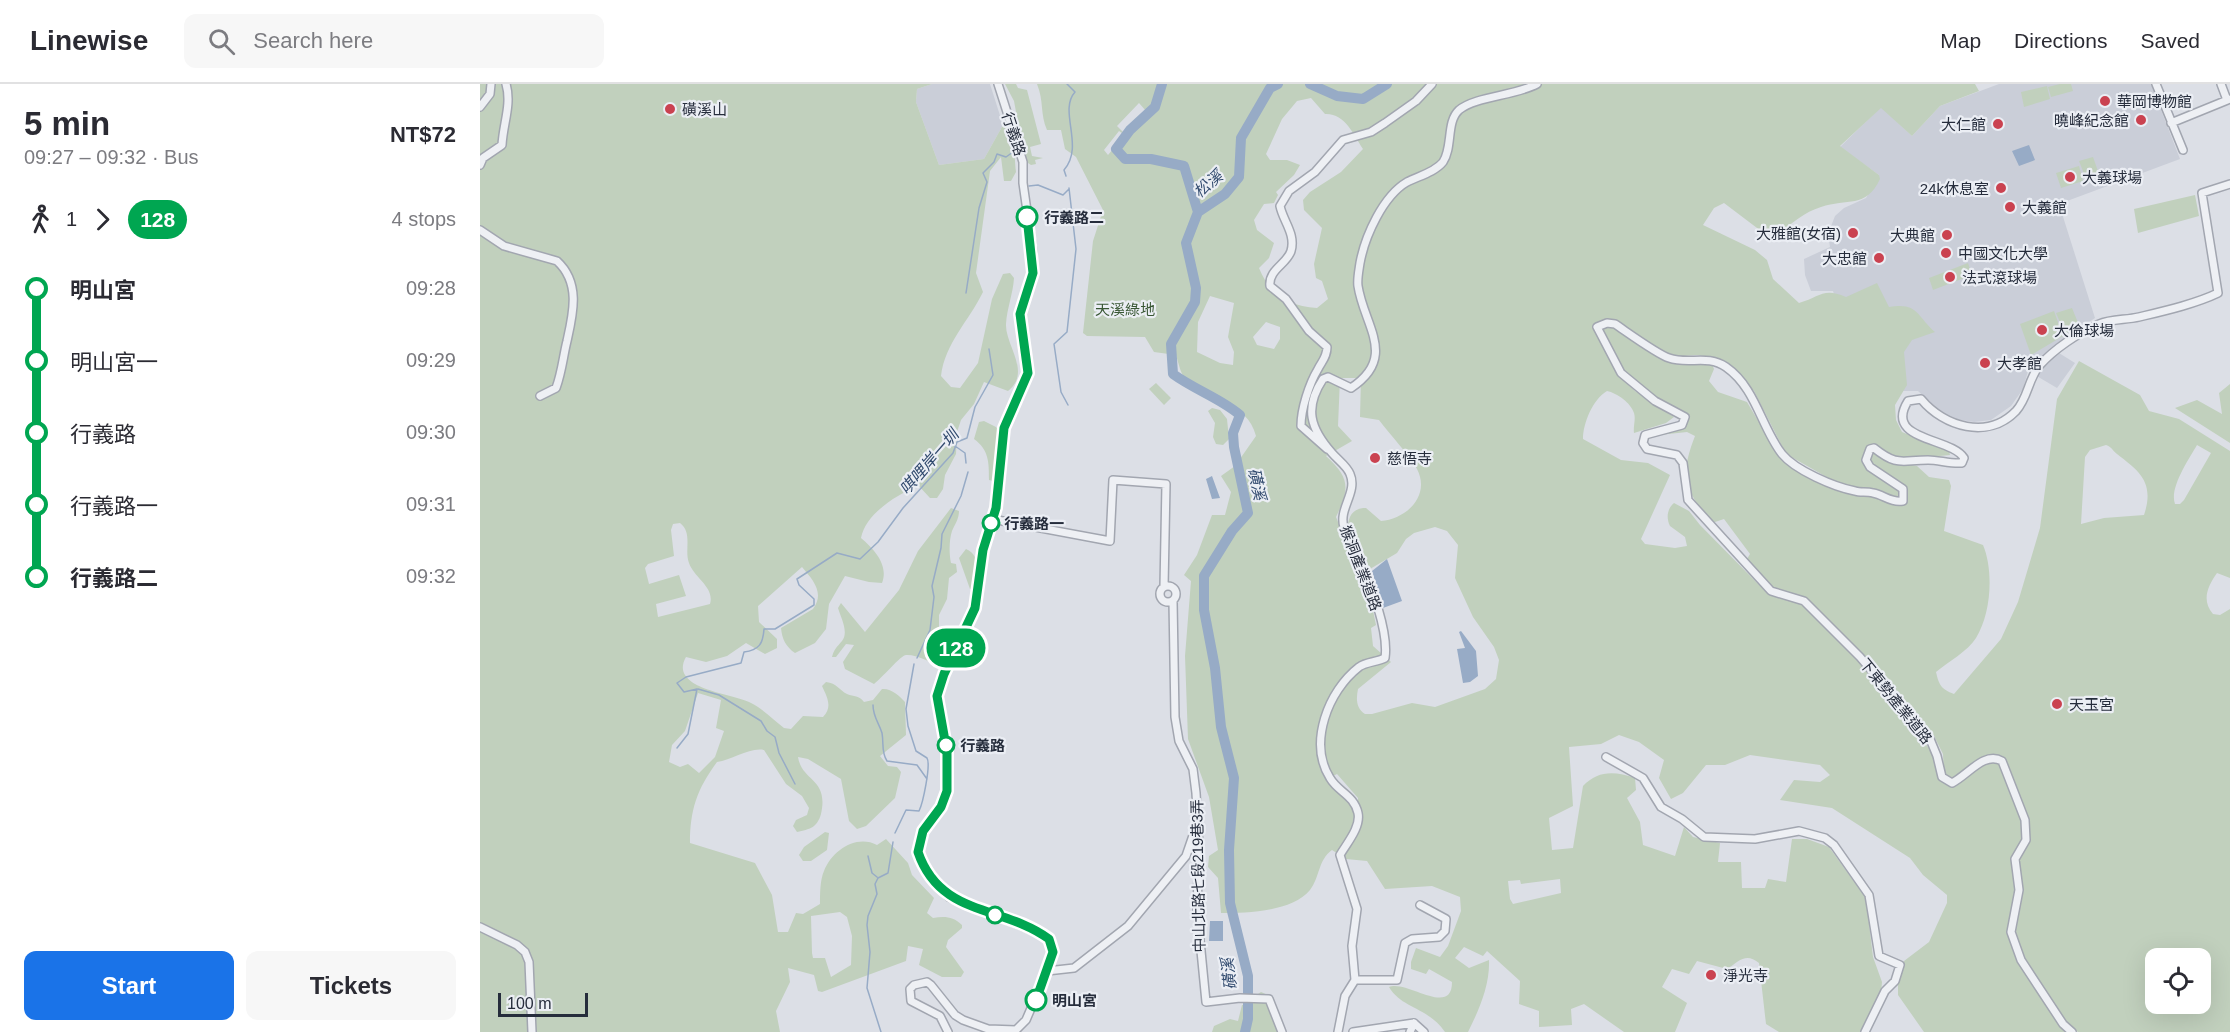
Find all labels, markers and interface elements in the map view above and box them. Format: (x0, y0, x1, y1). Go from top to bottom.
search box (184, 14, 604, 68)
text: Linewise (30, 25, 148, 56)
icon: search (205, 25, 238, 58)
text: Search here (253, 28, 373, 53)
text: Map (1940, 29, 1981, 52)
text: Directions (2014, 29, 2107, 52)
text: Saved (2140, 29, 2200, 52)
place label: 華岡博物館 (2117, 93, 2192, 110)
marker: 華岡博物館 (2098, 94, 2112, 108)
place label: 磺溪山 (682, 101, 727, 118)
marker: 磺溪山 (663, 102, 677, 116)
text: 5 min (24, 105, 110, 142)
street label: 行義路 (999, 110, 1029, 158)
place label: 曉峰紀念館 (2054, 112, 2129, 129)
marker: 曉峰紀念館 (2134, 113, 2148, 127)
place label: 大仁館 (1941, 116, 1986, 133)
marker: 大仁館 (1991, 117, 2005, 131)
text: NT$72 (390, 122, 456, 147)
text: 09:27 – 09:32 · Bus (24, 146, 199, 168)
water label: 松溪 (1190, 166, 1227, 201)
place label: 大義球場 (2082, 169, 2142, 186)
marker: 大義球場 (2063, 170, 2077, 184)
place label: 24k休息室 (1920, 180, 1989, 197)
marker: 24k休息室 (1994, 181, 2008, 195)
place label: 大義館 (2022, 199, 2067, 216)
marker: 大義館 (2003, 200, 2017, 214)
icon: walk (24, 203, 57, 236)
icon: forward (86, 203, 119, 236)
marker: 行義路二 (1016, 206, 1038, 228)
text: 1 (66, 208, 77, 230)
text: 128 (140, 208, 175, 231)
text: 4 stops (392, 208, 456, 230)
place label: 行義路二 (1044, 209, 1104, 226)
place label: 大雅館(女宿) (1756, 225, 1841, 242)
marker: 大雅館(女宿) (1846, 226, 1860, 240)
place label: 大典館 (1890, 227, 1935, 244)
marker: 大典館 (1940, 228, 1954, 242)
place label: 中國文化大學 (1958, 245, 2048, 262)
marker: 中國文化大學 (1939, 246, 1953, 260)
place label: 大忠館 (1822, 250, 1867, 267)
marker: 大忠館 (1872, 251, 1886, 265)
place label: 法式滾球場 (1962, 269, 2037, 286)
marker: 法式滾球場 (1943, 270, 1957, 284)
text: 09:28 (406, 277, 456, 299)
text: 明山宮 (70, 278, 136, 303)
park label: 天溪綠地 (1095, 301, 1155, 318)
place label: 大倫球場 (2054, 322, 2114, 339)
marker: 大倫球場 (2035, 323, 2049, 337)
text: 09:29 (406, 349, 456, 371)
text: 明山宮一 (70, 350, 158, 375)
place label: 大孝館 (1997, 355, 2042, 372)
marker: 大孝館 (1978, 356, 1992, 370)
text: 09:30 (406, 421, 456, 443)
text: 行義路 (70, 422, 136, 447)
water label: 唭哩岸一圳 (896, 425, 963, 498)
place label: 慈悟寺 (1387, 450, 1432, 467)
marker: 慈悟寺 (1368, 451, 1382, 465)
water label: 磺溪 (1245, 467, 1269, 503)
text: 09:31 (406, 493, 456, 515)
text: 行義路一 (70, 494, 158, 519)
marker: 行義路一 (982, 514, 1000, 532)
place label: 行義路一 (1004, 515, 1064, 532)
street label: 猴洞產業道路 (1337, 523, 1385, 613)
text: 09:32 (406, 565, 456, 587)
text: 行義路二 (70, 566, 158, 591)
line badge: 128 (922, 628, 990, 668)
text: 128 (938, 637, 974, 660)
street label: 下東勢產業道路 (1856, 655, 1936, 747)
place label: 天玉宮 (2069, 696, 2114, 713)
marker: 天玉宮 (2050, 697, 2064, 711)
marker: 行義路 (937, 736, 955, 754)
place label: 行義路 (960, 737, 1005, 754)
street label: 中山北路七段219巷3弄 (1188, 799, 1208, 953)
unlabelled marker (986, 906, 1004, 924)
map controls (2145, 948, 2211, 1014)
button: locate (2145, 948, 2211, 1014)
button: Start (24, 951, 234, 1020)
button: Tickets (246, 951, 456, 1020)
water label: 磺溪 (1218, 955, 1239, 991)
place label: 淨光寺 (1723, 967, 1768, 984)
marker: 淨光寺 (1704, 968, 1718, 982)
marker: 明山宮 (1025, 989, 1047, 1011)
scale bar (498, 990, 588, 1018)
place label: 明山宮 (1052, 992, 1097, 1009)
text: 100 m (507, 995, 551, 1012)

